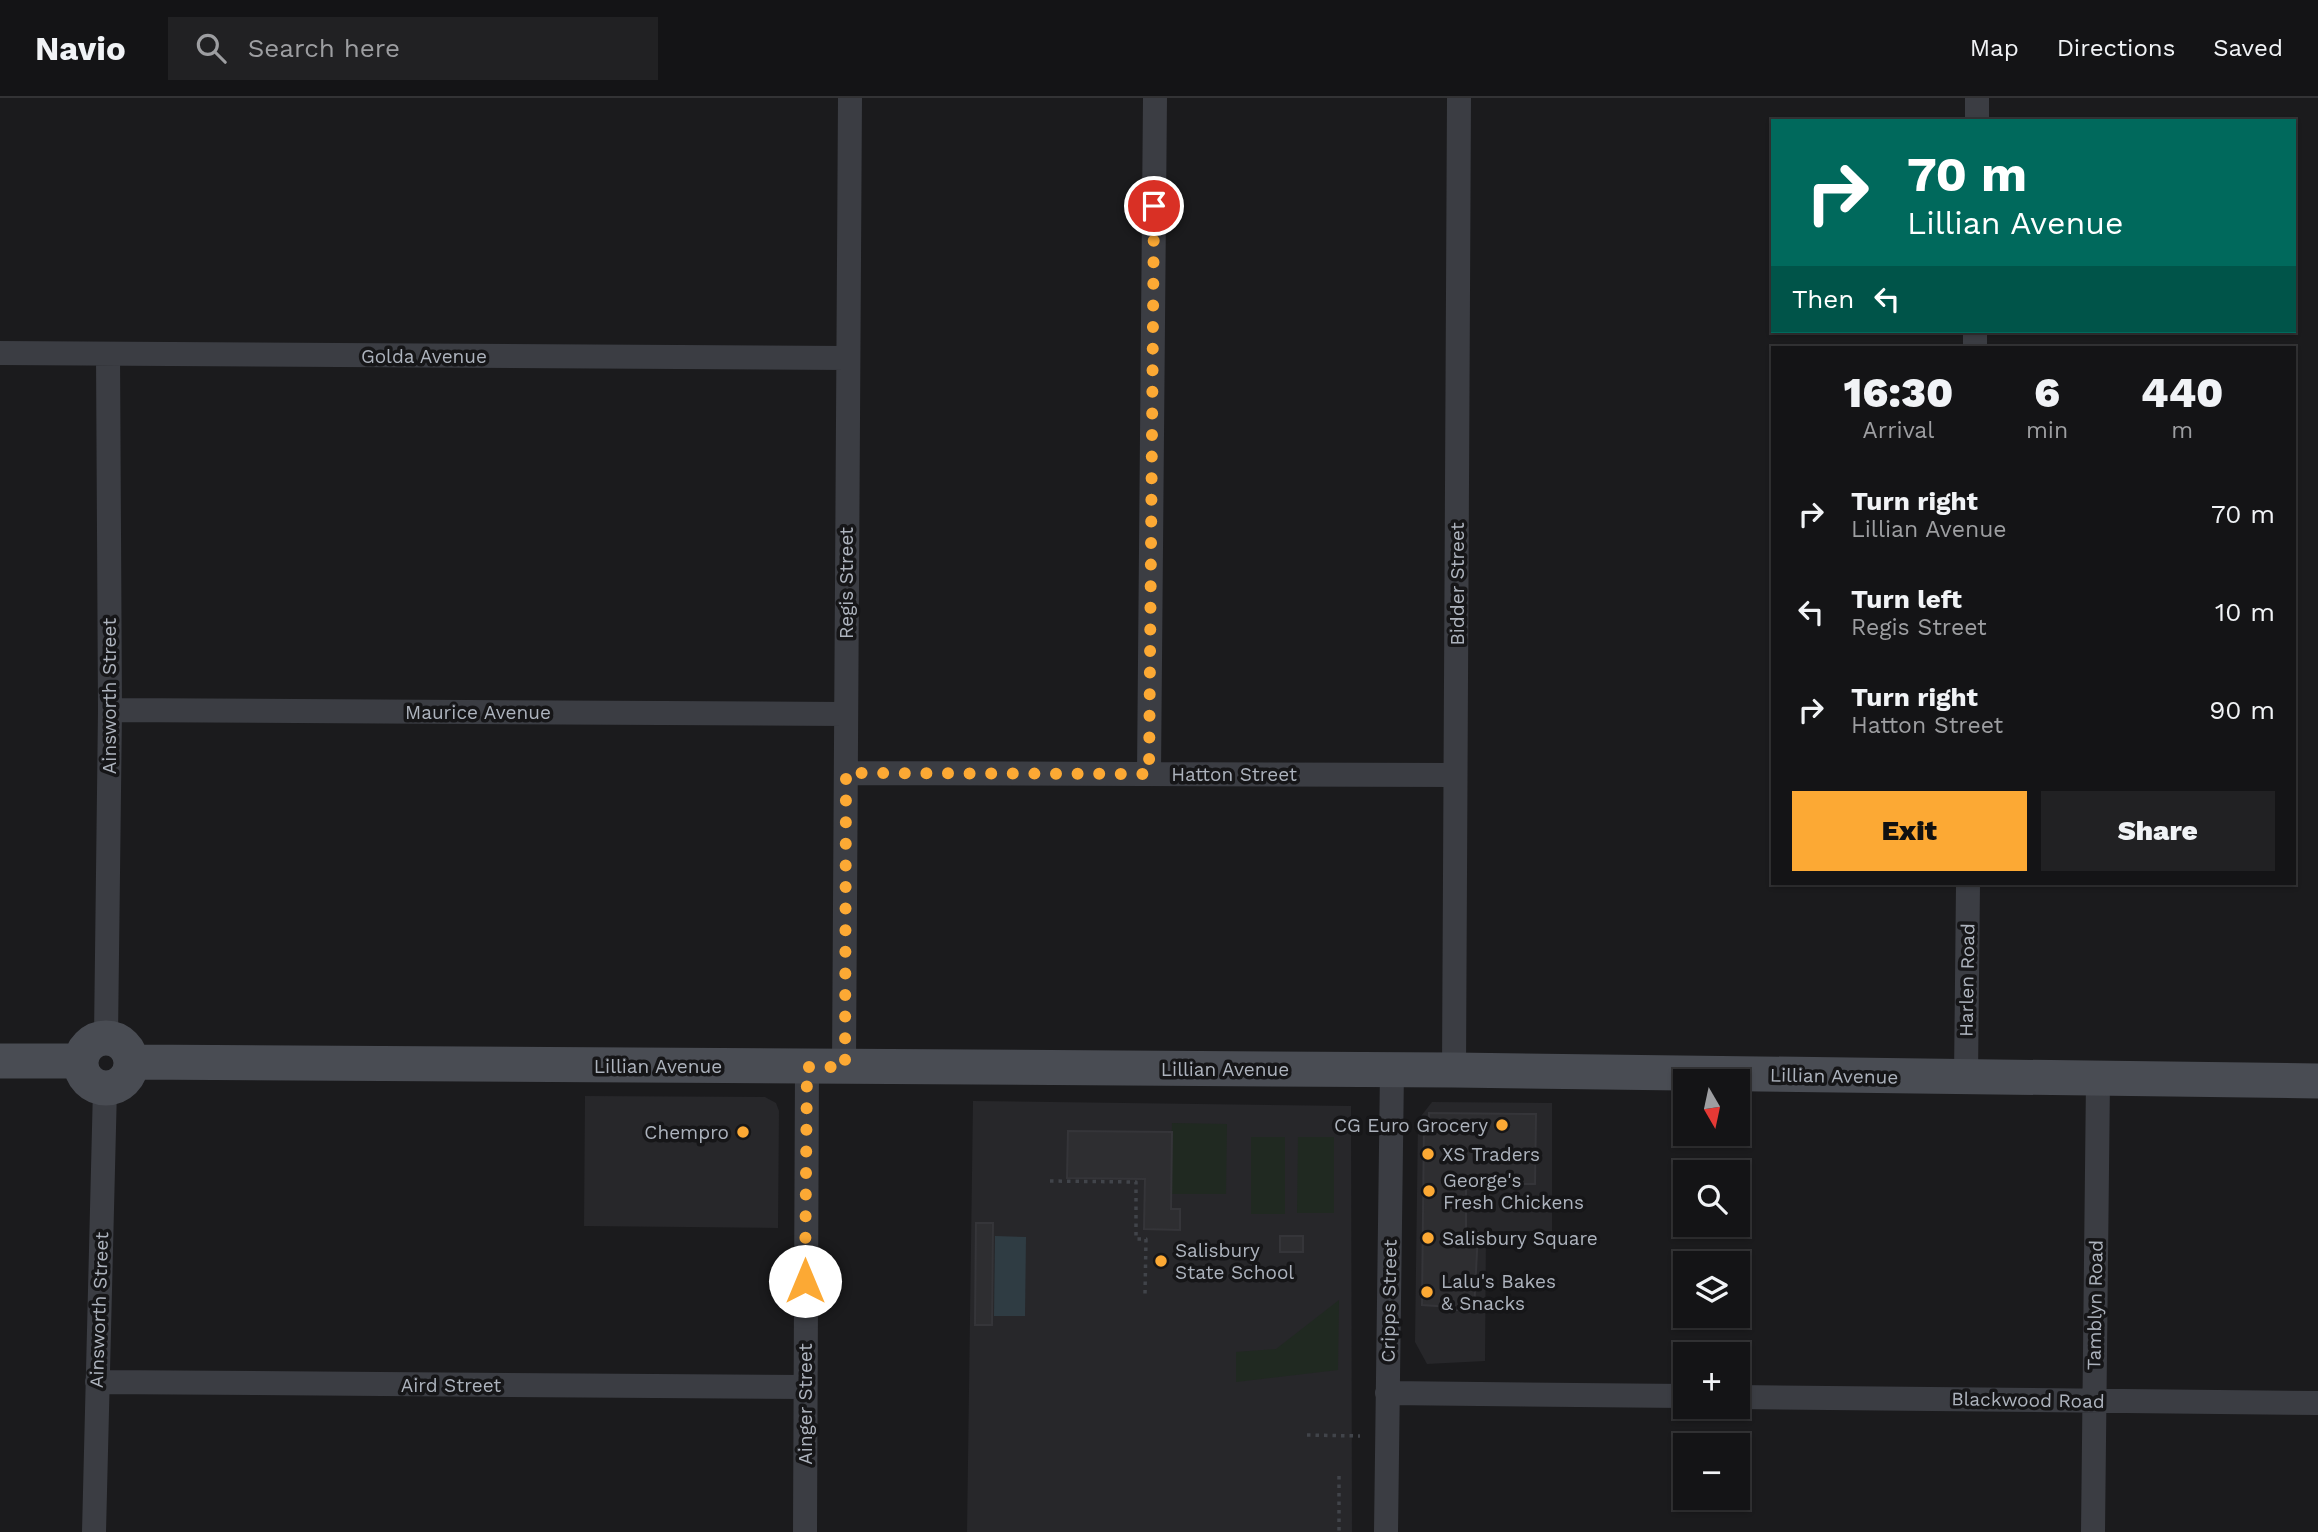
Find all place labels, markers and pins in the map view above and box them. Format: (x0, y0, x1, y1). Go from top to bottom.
pin (1124, 176, 1184, 236)
place label: CG Euro Grocery (1334, 1114, 1488, 1137)
marker: CG Euro Grocery (1494, 1117, 1510, 1133)
place label: Chempro (644, 1121, 729, 1144)
marker: Chempro (735, 1124, 751, 1140)
place label: XS Traders (1442, 1143, 1540, 1166)
marker: XS Traders (1420, 1146, 1436, 1162)
place label: George's Fresh Chickens (1443, 1169, 1584, 1214)
marker: George's Fresh Chickens (1421, 1183, 1437, 1199)
place label: Salisbury Square (1442, 1227, 1598, 1250)
marker: Salisbury Square (1420, 1230, 1436, 1246)
place label: Salisbury State School (1175, 1239, 1294, 1284)
marker: Salisbury State School (1153, 1253, 1169, 1269)
place label: Lalu's Bakes & Snacks (1441, 1270, 1556, 1315)
marker: Lalu's Bakes & Snacks (1419, 1284, 1435, 1300)

